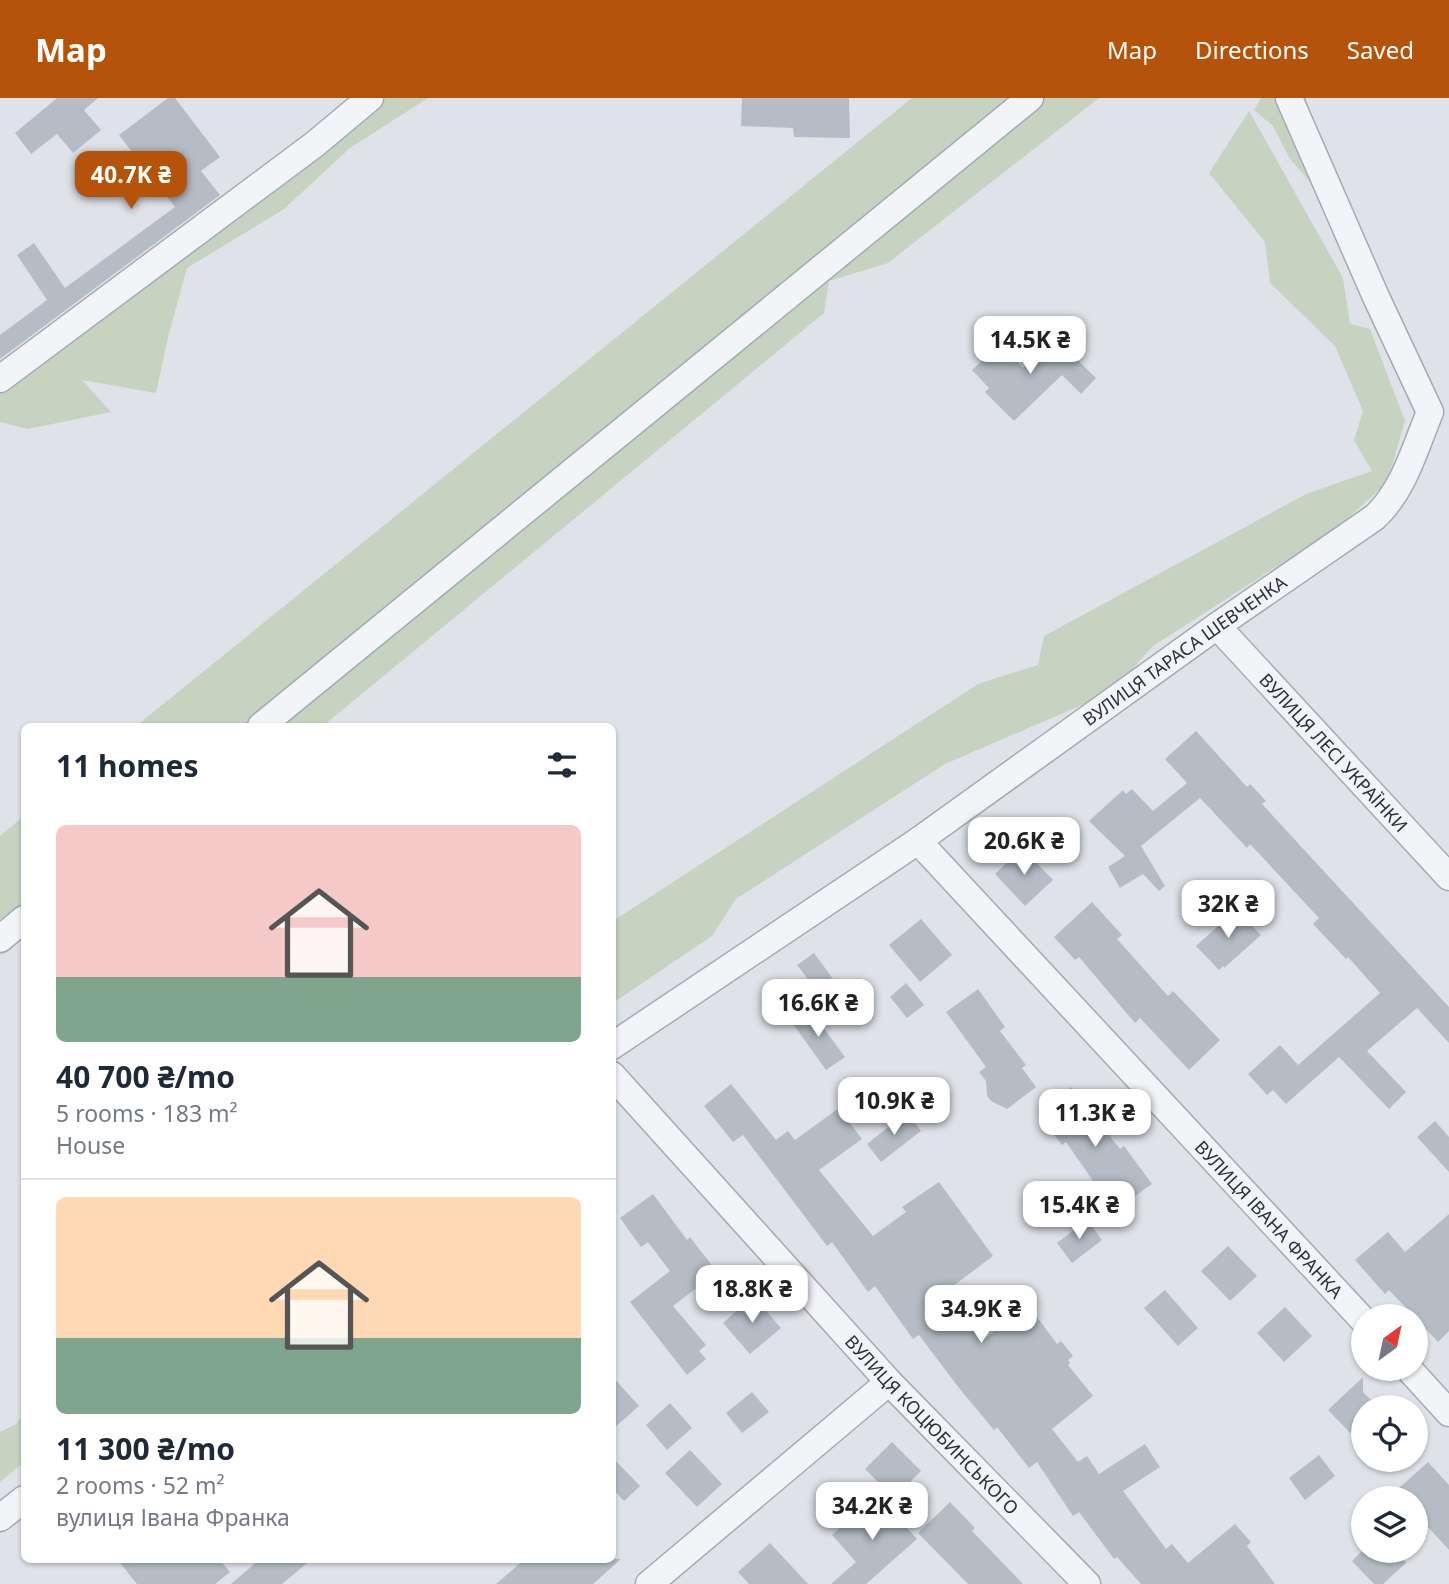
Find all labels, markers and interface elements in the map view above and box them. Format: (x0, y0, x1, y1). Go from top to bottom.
text: Map (35, 27, 107, 72)
text: Map (1107, 33, 1157, 66)
text: Directions (1195, 33, 1309, 66)
text: Saved (1347, 33, 1414, 66)
pin: 40.7K ₴ (66, 152, 196, 211)
text: 40.7K ₴ (91, 158, 171, 190)
pin: 14.5K ₴ (965, 316, 1095, 376)
text: 14.5K ₴ (990, 323, 1070, 355)
street label: ВУЛИЦЯ ТАРАСА ШЕВЧЕНКА (1078, 569, 1291, 731)
street label: ВУЛИЦЯ ЛЕСІ УКРАЇНКИ (1254, 668, 1413, 837)
text: 11 homes (56, 745, 199, 786)
icon: filters (543, 746, 581, 784)
pin: 20.6K ₴ (959, 818, 1089, 877)
text: 20.6K ₴ (984, 824, 1064, 856)
icon: home (256, 870, 382, 996)
pin: 32K ₴ (1179, 880, 1277, 940)
text: 32K ₴ (1198, 887, 1258, 919)
pin: 16.6K ₴ (753, 979, 883, 1039)
text: 16.6K ₴ (778, 986, 858, 1018)
text: 40 700 ₴/mo (56, 1056, 235, 1097)
pin: 10.9K ₴ (829, 1077, 959, 1137)
text: 10.9K ₴ (854, 1084, 934, 1116)
pin: 11.3K ₴ (1030, 1090, 1160, 1149)
text: 11.3K ₴ (1055, 1096, 1135, 1128)
text: 5 rooms · 183 m² (56, 1097, 238, 1129)
text: House (56, 1129, 125, 1161)
street label: ВУЛИЦЯ ІВАНА ФРАНКА (1190, 1135, 1349, 1303)
pin: 15.4K ₴ (1014, 1182, 1144, 1241)
text: 15.4K ₴ (1039, 1188, 1119, 1220)
icon: home (256, 1242, 382, 1368)
pin: 18.8K ₴ (687, 1266, 817, 1325)
text: 18.8K ₴ (712, 1272, 792, 1304)
pin: 34.9K ₴ (916, 1286, 1046, 1345)
text: 34.9K ₴ (941, 1292, 1021, 1324)
north arrow (1351, 1304, 1428, 1381)
map controls (1351, 1304, 1428, 1563)
street label: ВУЛИЦЯ КОЦЮБИНСЬКОГО (840, 1330, 1024, 1519)
button: locate (1351, 1395, 1428, 1472)
text: 11 300 ₴/mo (56, 1428, 235, 1469)
text: 2 rooms · 52 m² (56, 1469, 225, 1501)
pin: 34.2K ₴ (807, 1482, 937, 1542)
button: layers (1351, 1486, 1428, 1563)
text: 34.2K ₴ (832, 1489, 912, 1521)
text: вулиця Івана Франка (56, 1501, 290, 1533)

